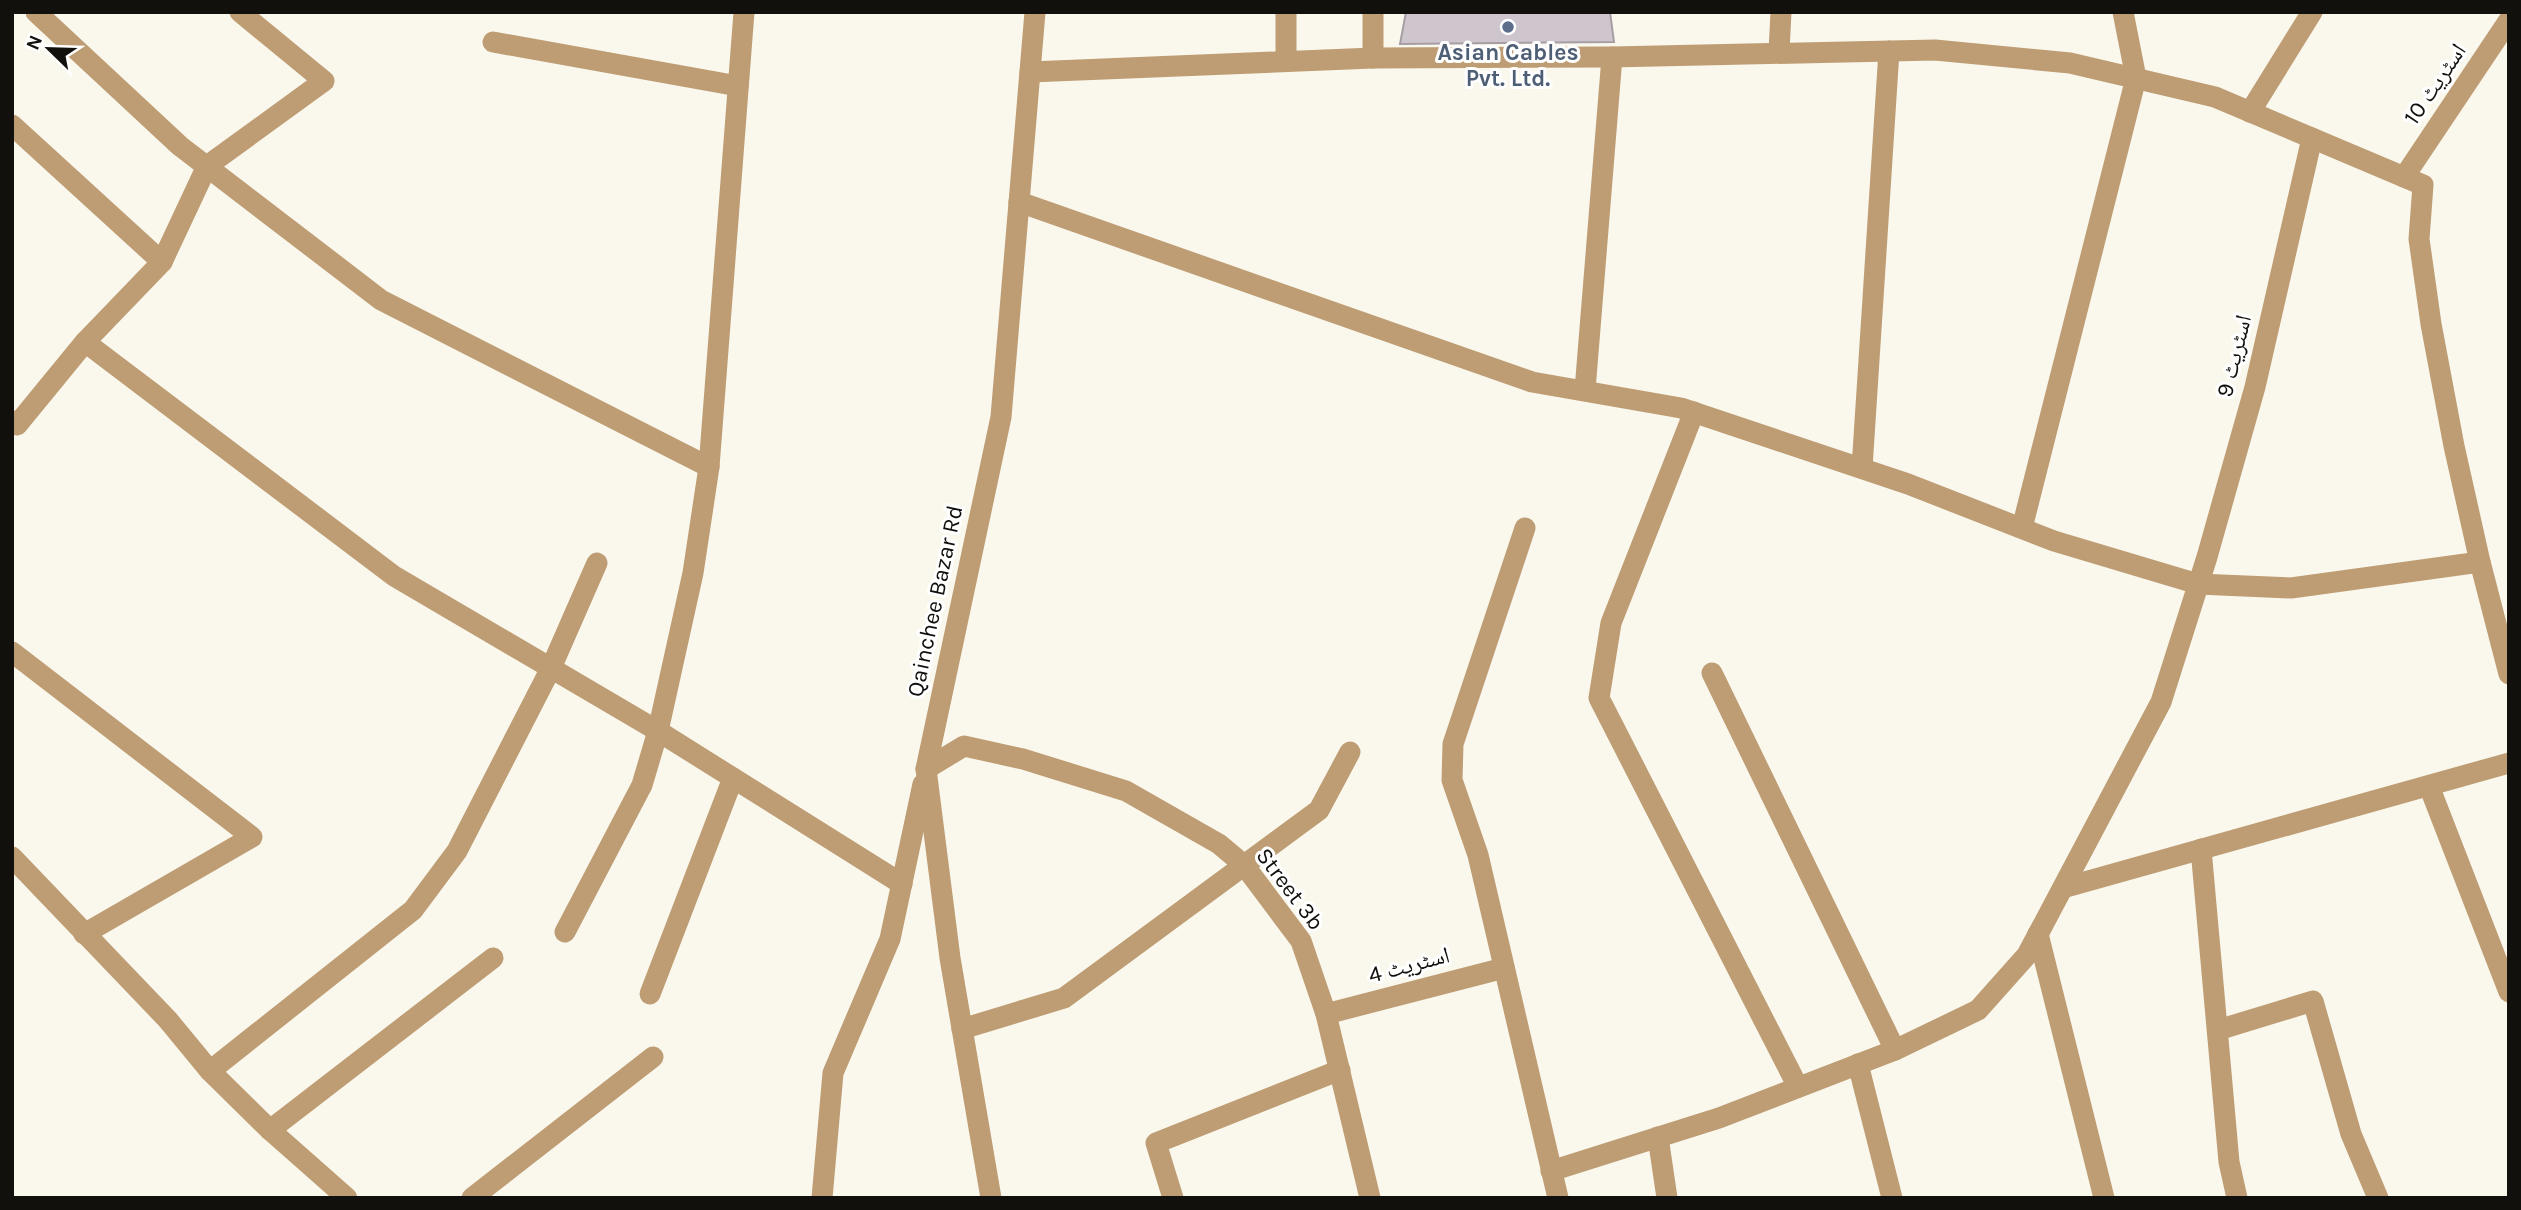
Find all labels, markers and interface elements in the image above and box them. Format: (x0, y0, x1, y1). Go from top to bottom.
north arrow (14, 14, 84, 84)
marker: Asian Cables Pvt. Ltd. (1500, 19, 1516, 35)
text: N (21, 32, 47, 53)
street label: اسٹریٹ 10 (2398, 38, 2472, 130)
place label: Asian Cables Pvt. Ltd. (1437, 39, 1579, 92)
street label: اسٹریٹ 9 (2211, 312, 2257, 400)
street label: Qainchee Bazar Rd (901, 503, 969, 699)
street label: Street 3b (1250, 843, 1330, 935)
street label: اسٹریٹ 4 (1365, 941, 1453, 989)

